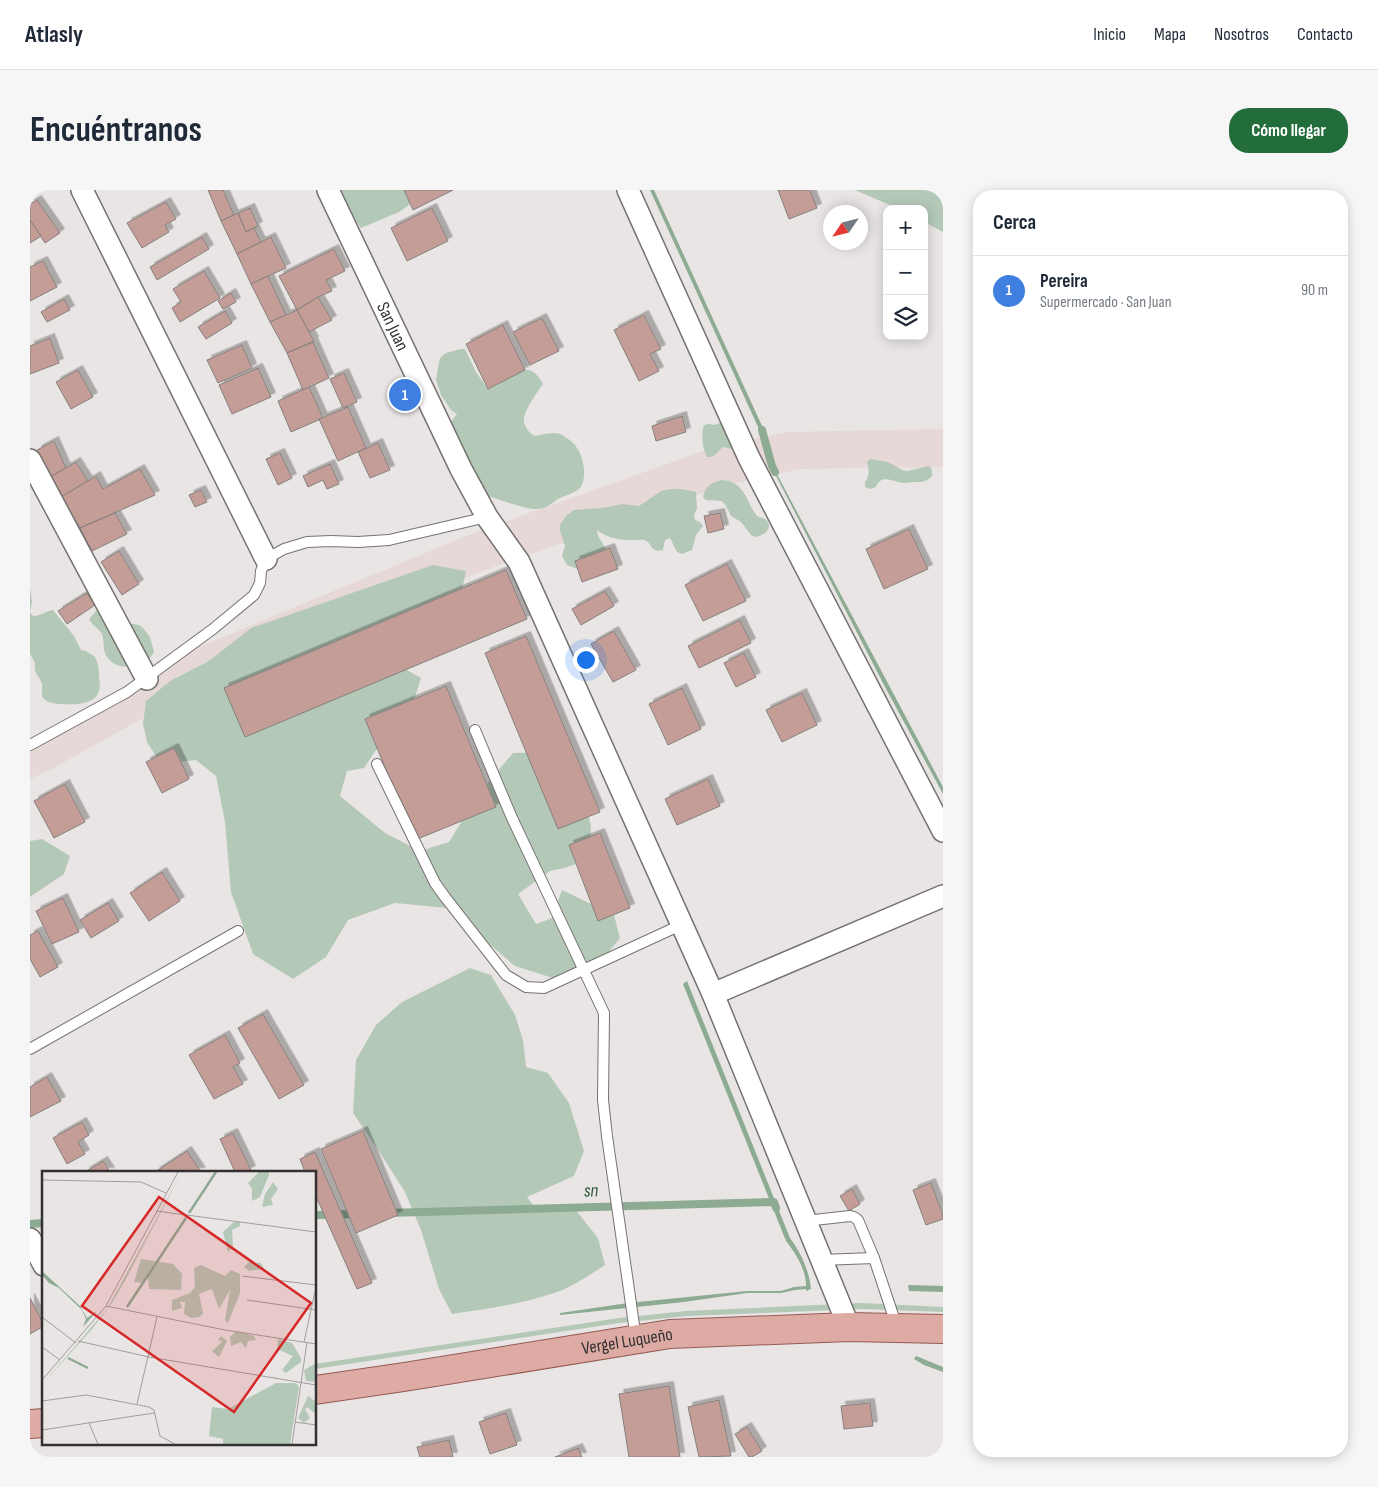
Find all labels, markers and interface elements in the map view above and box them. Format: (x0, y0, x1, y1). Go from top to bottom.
text: Atlasly (25, 20, 83, 49)
text: Inicio (1093, 24, 1126, 45)
text: Mapa (1154, 24, 1186, 45)
text: Nosotros (1214, 24, 1269, 45)
text: Contacto (1297, 24, 1353, 45)
button: Cómo llegar (1229, 108, 1348, 153)
text: Encuéntranos (30, 109, 202, 152)
north arrow (823, 205, 868, 250)
map controls (883, 205, 928, 340)
button: + (883, 205, 928, 250)
text: Cerca (993, 210, 1036, 235)
button: − (883, 250, 928, 295)
text: Pereira (1040, 270, 1088, 293)
text: 1 (1006, 281, 1012, 300)
text: 90 m (1301, 281, 1328, 300)
text: Supermercado · San Juan (1040, 293, 1172, 312)
button: layers (883, 295, 928, 340)
street label: San Juan (372, 299, 413, 354)
pin: 1 (389, 376, 421, 414)
your location (573, 647, 599, 673)
inset map (42, 1171, 316, 1444)
water label: sn (583, 1179, 599, 1203)
street label: Vergel Luqueño (580, 1323, 674, 1359)

